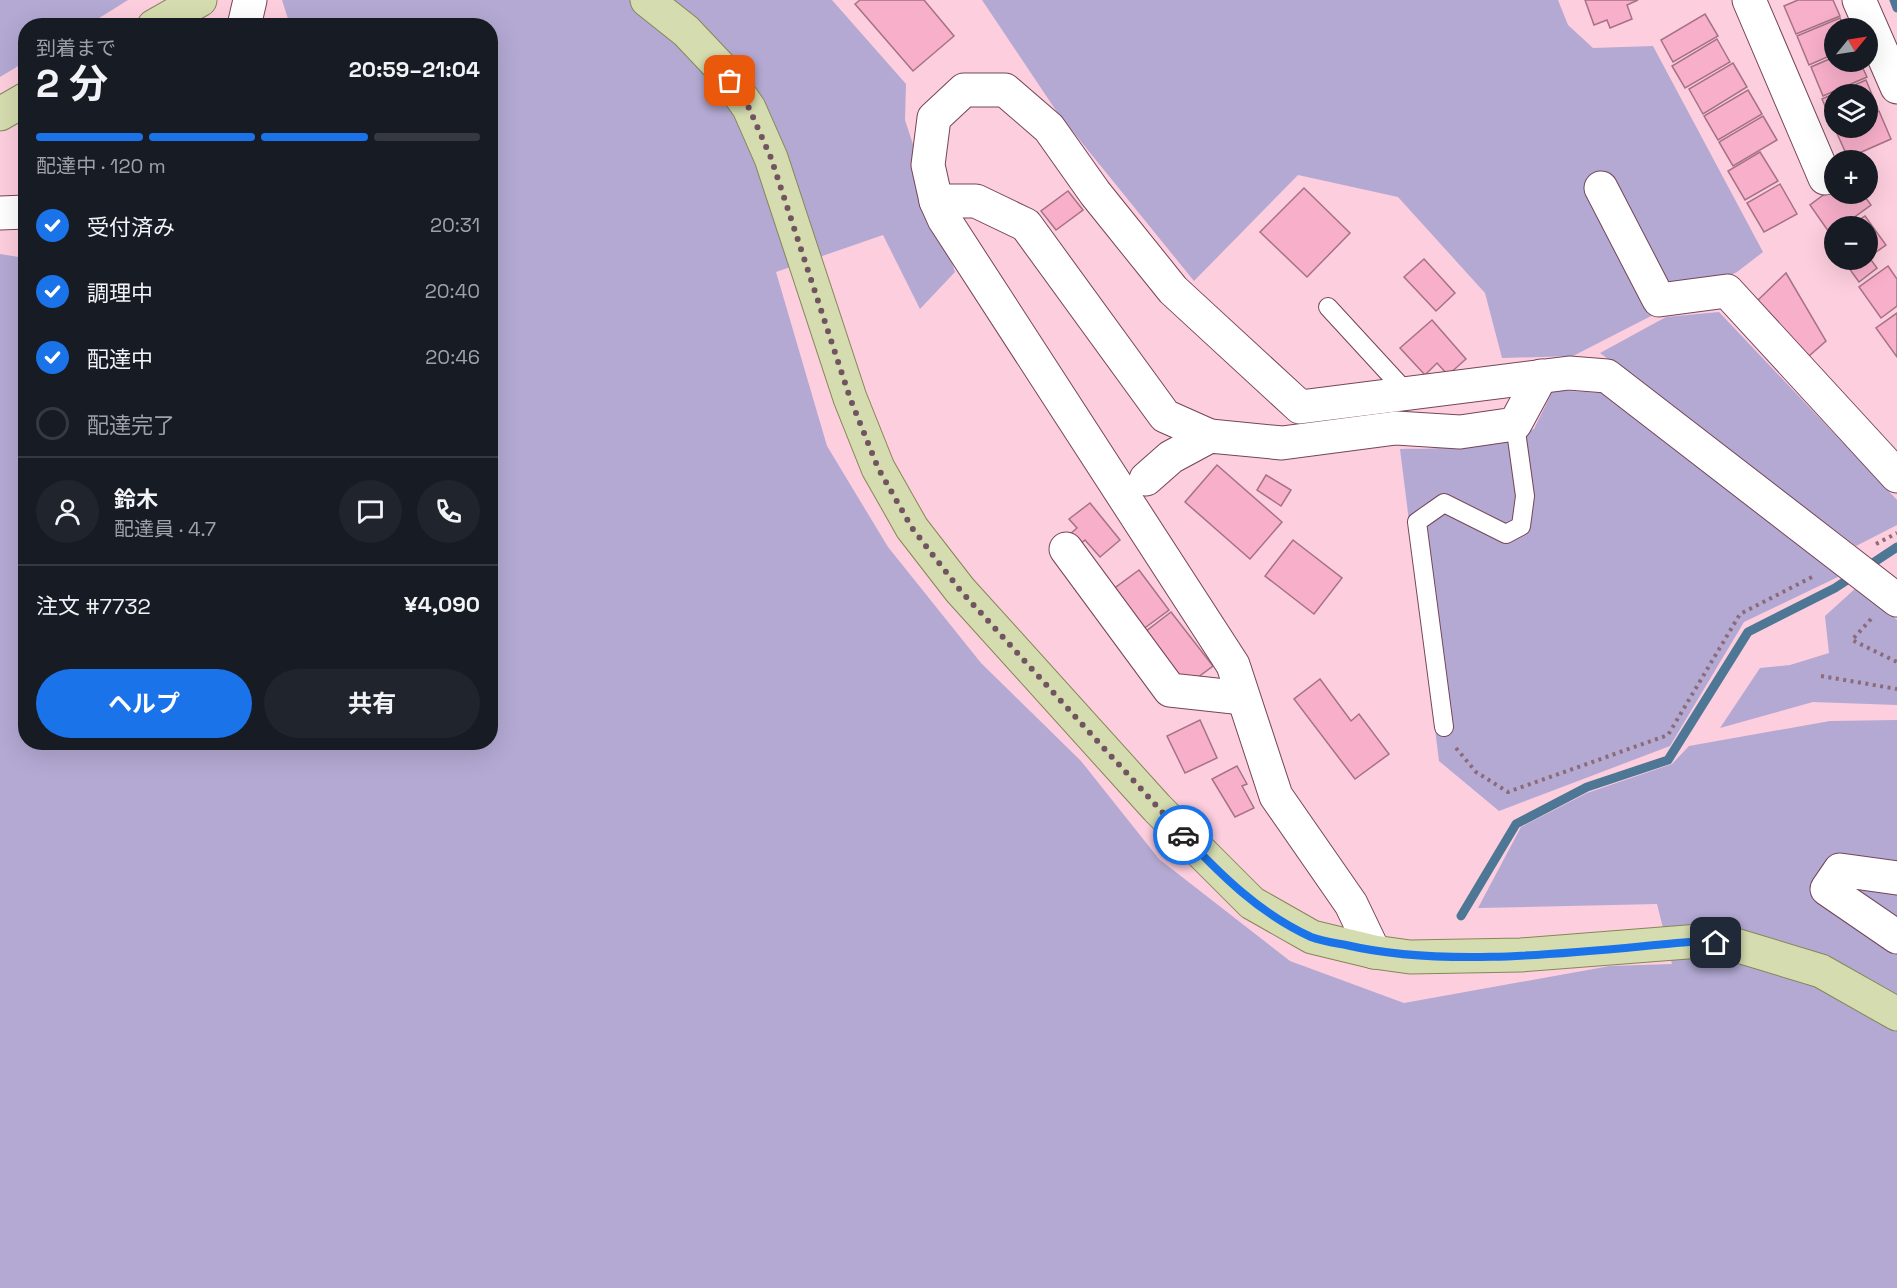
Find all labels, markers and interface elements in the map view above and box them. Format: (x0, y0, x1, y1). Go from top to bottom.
north arrow (1824, 18, 1878, 72)
map controls (1824, 18, 1878, 270)
text: 到着まで (36, 35, 116, 61)
text: 20:59–21:04 (349, 55, 480, 83)
pin (704, 55, 755, 106)
text: 2 分 (36, 59, 108, 108)
icon: bag (713, 64, 746, 97)
button: layers (1824, 84, 1878, 138)
button: + (1824, 150, 1878, 204)
text: 配達中 · 120 m (36, 153, 166, 179)
icon: check (36, 209, 69, 242)
text: 20:31 (430, 212, 480, 238)
text: 受付済み (87, 213, 175, 241)
button: − (1824, 216, 1878, 270)
icon: check (36, 275, 69, 308)
text: 20:40 (425, 278, 480, 304)
text: 調理中 (87, 279, 153, 307)
icon: check (36, 341, 69, 374)
text: 20:46 (425, 344, 480, 370)
text: 配達中 (87, 345, 153, 373)
text: 配達完了 (87, 411, 175, 439)
button: person (36, 480, 99, 543)
button: chat (339, 480, 402, 543)
button: phone (417, 480, 480, 543)
text: 鈴木 (114, 485, 158, 513)
text: 配達員 · 4.7 (114, 516, 216, 542)
text: ¥4,090 (404, 590, 480, 618)
text: 注文 #7732 (36, 592, 151, 620)
button: ヘルプ (36, 669, 252, 738)
button: 共有 (264, 669, 480, 738)
courier (1153, 805, 1213, 865)
icon: car (1167, 819, 1200, 852)
pin (1690, 917, 1741, 968)
icon: home (1699, 926, 1732, 959)

